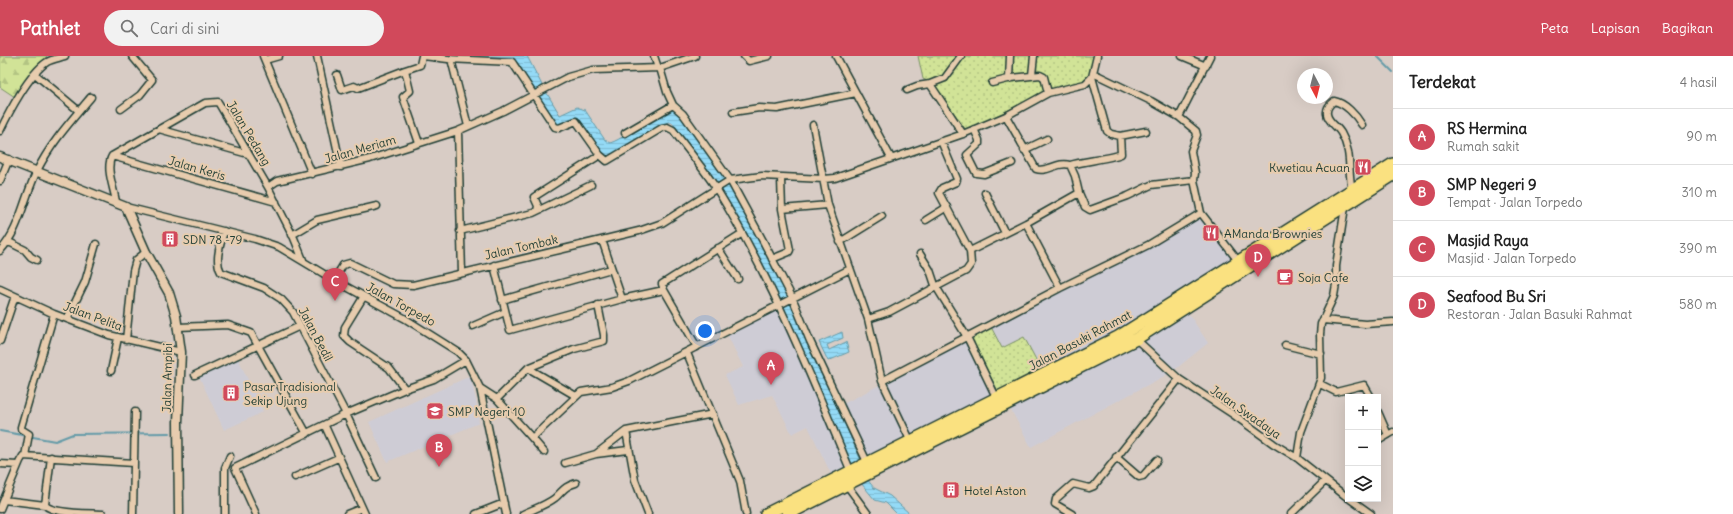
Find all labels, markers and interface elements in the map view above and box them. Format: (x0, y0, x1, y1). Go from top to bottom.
search box (104, 10, 384, 46)
text: Pathlet (20, 16, 80, 40)
icon: search (118, 17, 140, 39)
text: Cari di sini (150, 19, 219, 38)
text: Peta (1541, 19, 1569, 37)
text: Lapisan (1591, 19, 1640, 37)
text: Bagikan (1662, 19, 1713, 37)
north arrow (1297, 68, 1333, 104)
text: Terdekat (1409, 71, 1476, 93)
text: 4 hasil (1680, 74, 1717, 91)
street label: Jalan Pedang (224, 98, 274, 168)
text: RS Hermina (1447, 119, 1527, 138)
text: A (1418, 128, 1426, 145)
text: 90 m (1686, 128, 1717, 145)
street label: Jalan Meriam (323, 132, 398, 166)
text: Rumah sakit (1447, 138, 1519, 155)
street label: Jalan Keris (167, 153, 227, 183)
restaurant icon: Kwetiau Acuan (1353, 157, 1373, 177)
place label: Kwetiau Acuan (1269, 160, 1350, 175)
text: SMP Negeri 9 (1447, 175, 1537, 194)
text: B (1418, 184, 1426, 201)
text: 310 m (1682, 184, 1717, 201)
text: Tempat · Jalan Torpedo (1447, 194, 1582, 211)
restaurant icon: AManda Brownies (1201, 223, 1221, 243)
place label: AManda Brownies (1224, 226, 1322, 241)
building icon: SDN 78 -79 (160, 229, 180, 249)
street label: Jalan Tombak (483, 231, 559, 263)
text: Masjid Raya (1447, 231, 1529, 250)
place label: SDN 78 -79 (183, 232, 242, 247)
text: C (1418, 240, 1426, 257)
text: 390 m (1679, 240, 1717, 257)
pin: D (1245, 244, 1271, 277)
text: Masjid · Jalan Torpedo (1447, 250, 1576, 267)
cafe icon: Soja Cafe (1275, 267, 1295, 287)
pin: C (322, 268, 348, 301)
place label: Soja Cafe (1298, 270, 1349, 285)
street label: Jalan Torpedo (364, 279, 438, 329)
text: Seafood Bu Sri (1447, 287, 1546, 306)
text: D (1417, 296, 1427, 313)
text: 580 m (1679, 296, 1717, 313)
street label: Jalan Pelita (61, 298, 125, 334)
street label: Jalan Bedil (296, 304, 336, 364)
text: Restoran · Jalan Basuki Rahmat (1447, 306, 1632, 323)
street label: Jalan Basuki Rahmat (1026, 307, 1134, 373)
your location (695, 321, 715, 341)
street label: Jalan Ampibi (159, 343, 175, 413)
pin: A (758, 352, 784, 385)
place label: Pasar Tradisional Sekip Ujung (244, 379, 336, 408)
street label: Jalan Swadaya (1208, 382, 1284, 442)
building icon: Pasar Tradisional Sekip Ujung (221, 383, 241, 403)
map controls (1345, 394, 1381, 502)
button: + (1345, 394, 1381, 430)
school or university icon: SMP Negeri 10 (425, 401, 445, 421)
place label: SMP Negeri 10 (448, 404, 526, 419)
button: − (1345, 430, 1381, 466)
pin: B (426, 434, 452, 467)
button: layers (1345, 466, 1381, 502)
building icon: Hotel Aston (941, 480, 961, 500)
place label: Hotel Aston (964, 483, 1026, 498)

